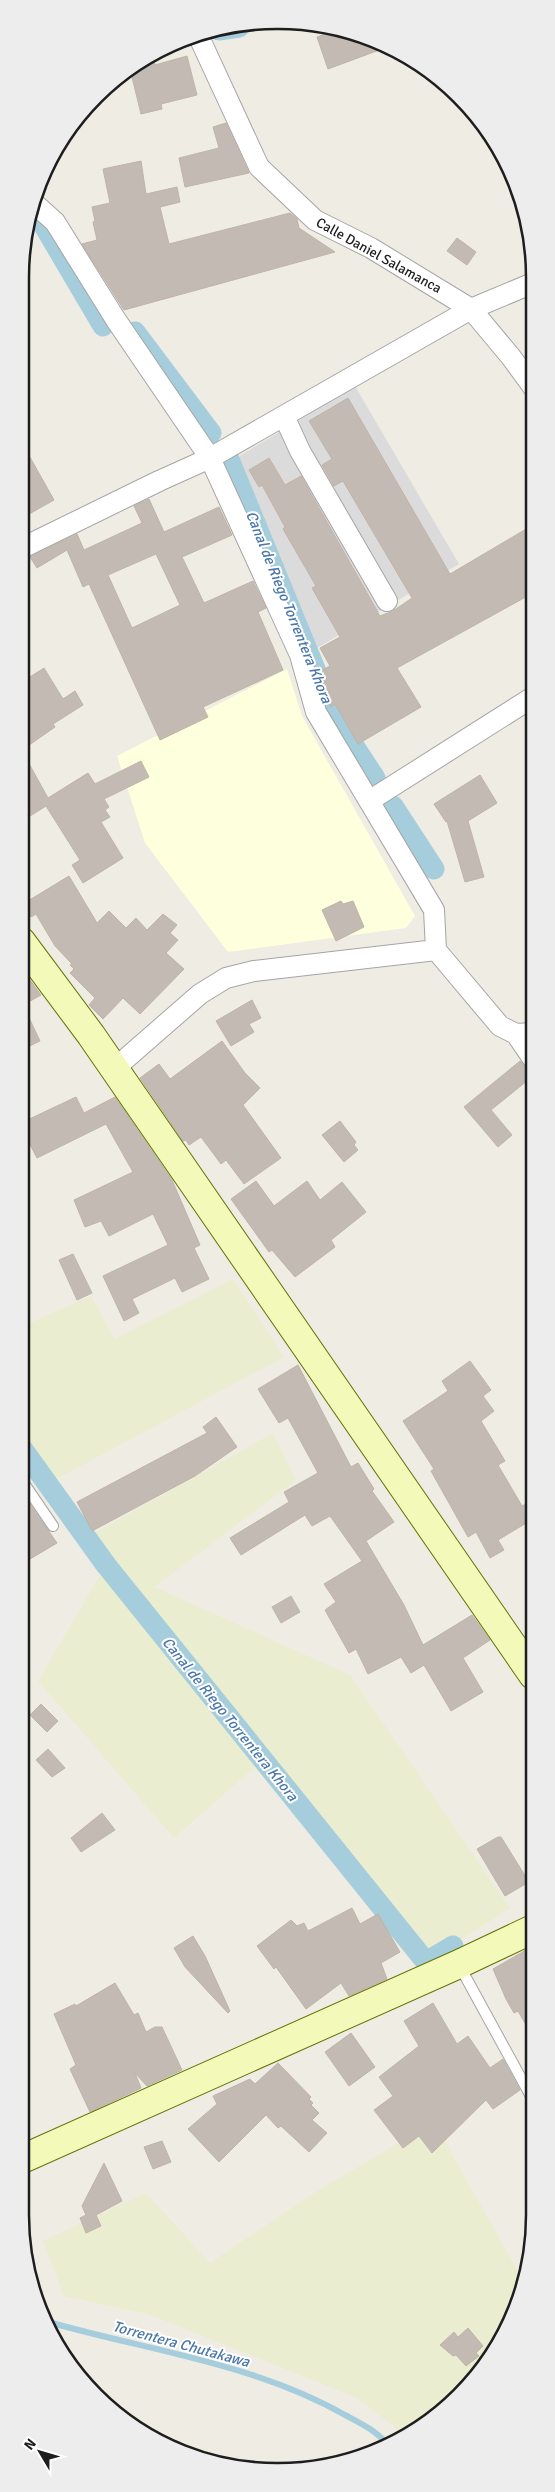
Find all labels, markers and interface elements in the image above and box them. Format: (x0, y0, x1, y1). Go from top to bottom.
street label: Calle Daniel Salamanca (313, 214, 444, 297)
water label: Canal de Riego Torrentera Khora (242, 508, 336, 706)
water label: Canal de Riego Torrentera Khora (158, 1633, 302, 1805)
water label: Torrentera Chutakawa (111, 2317, 252, 2371)
north arrow (15, 2427, 65, 2477)
text: N (20, 2435, 40, 2453)

